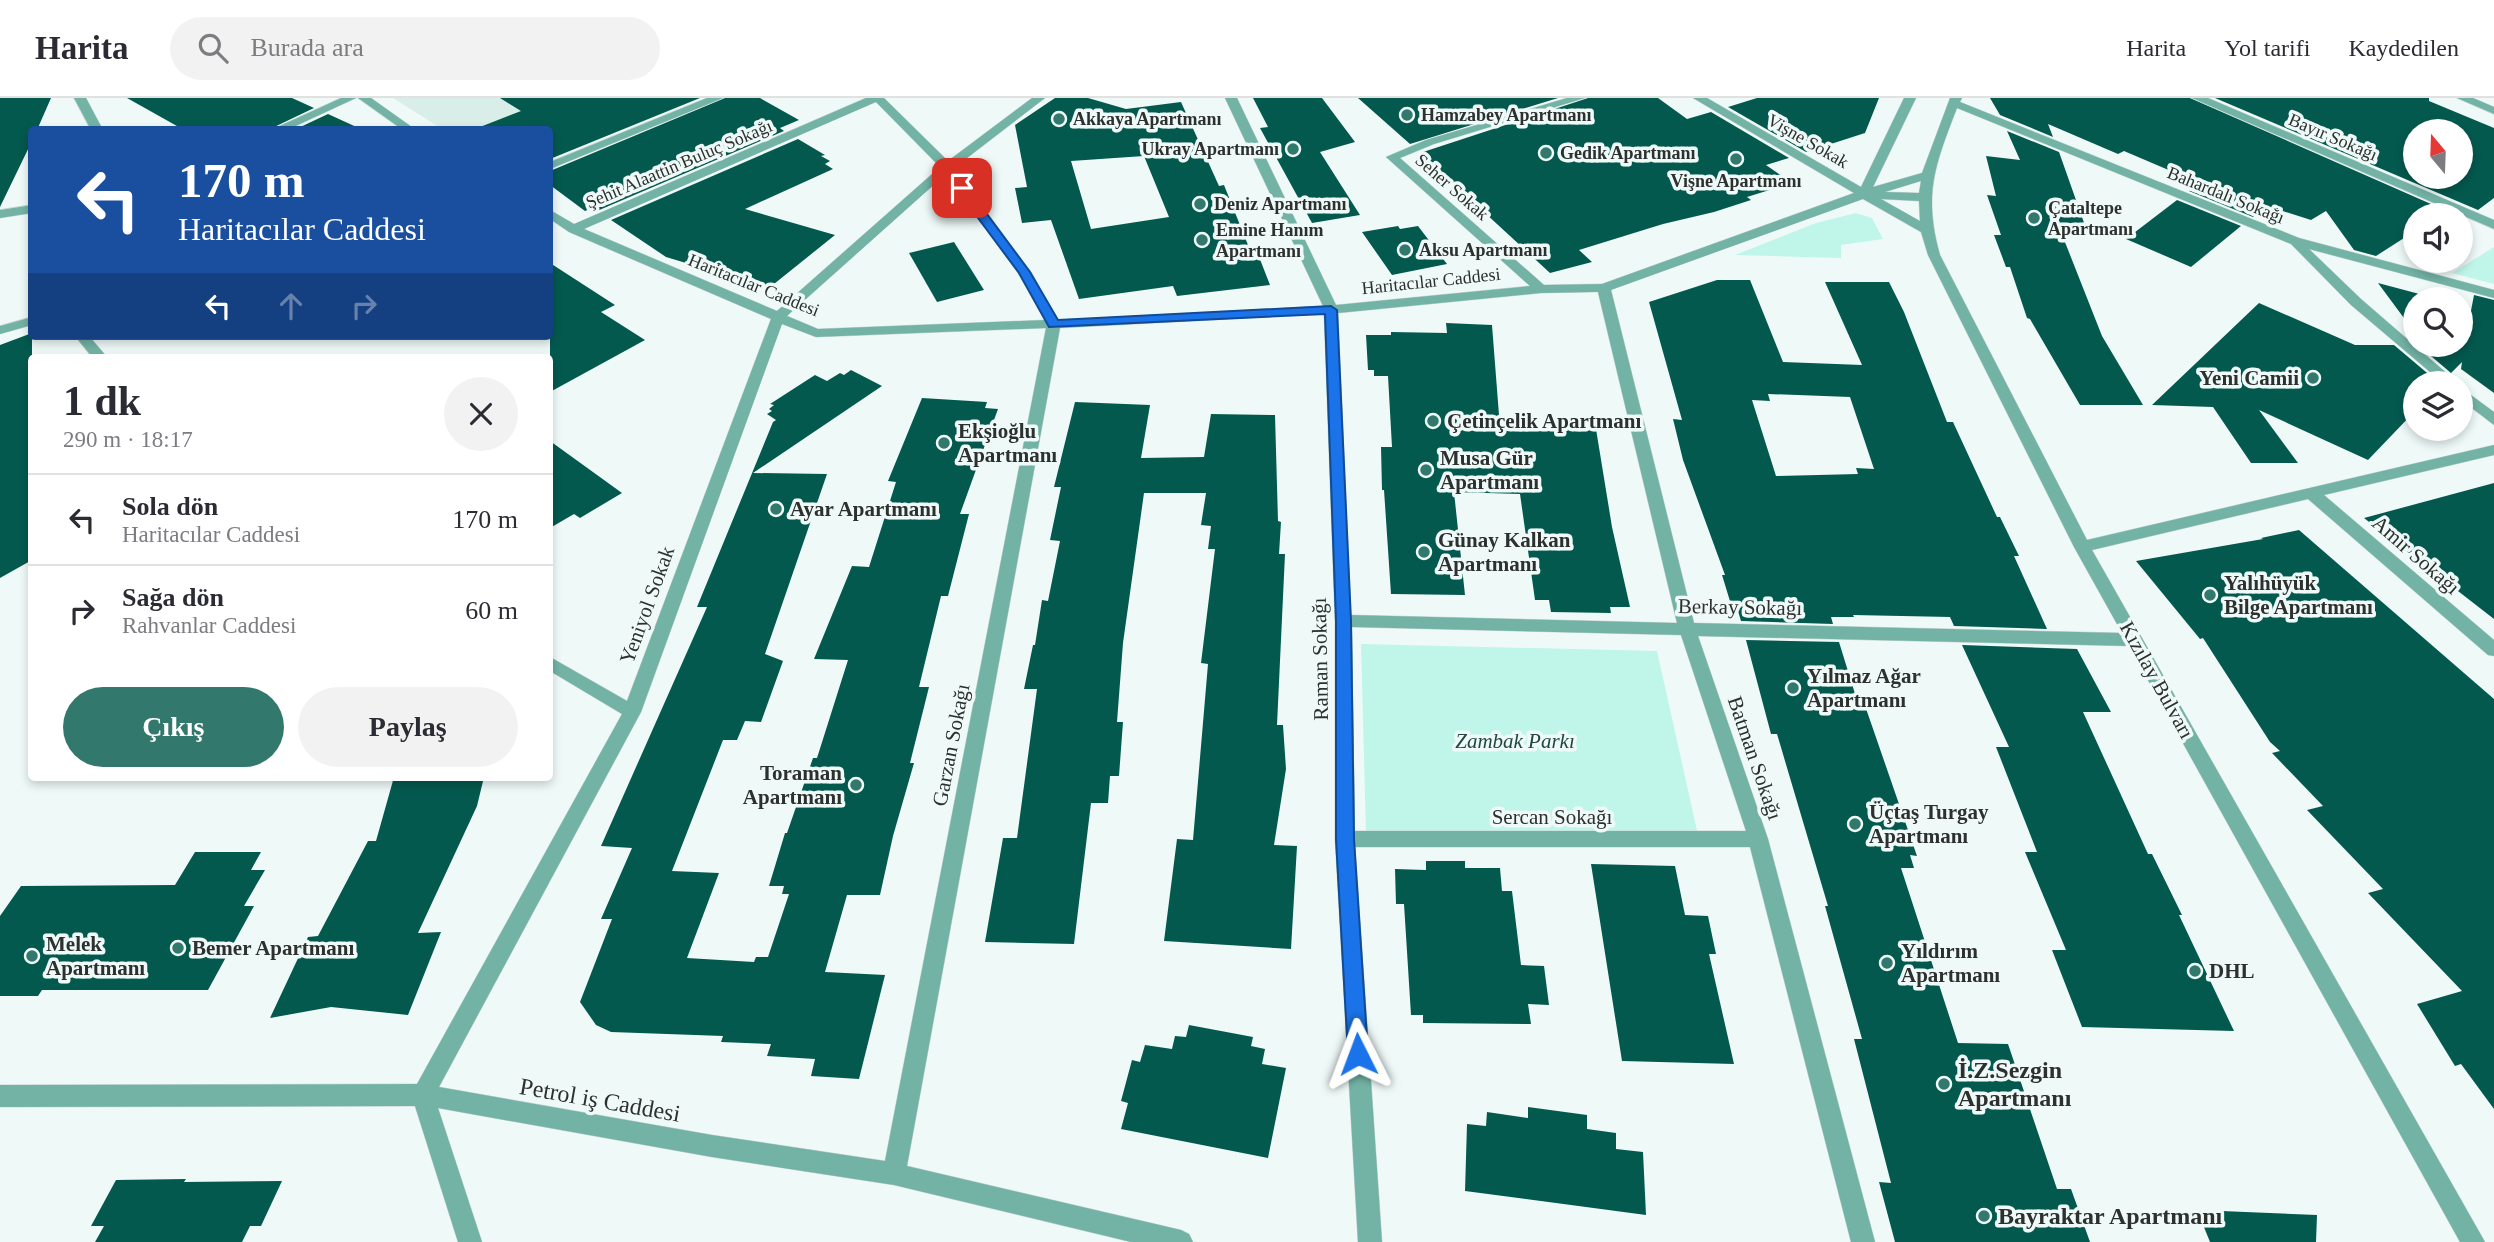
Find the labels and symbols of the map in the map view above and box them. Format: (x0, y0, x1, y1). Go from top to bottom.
place label: Hamzabey Apartmanı (1421, 105, 1592, 125)
marker: Hamzabey Apartmanı (1399, 107, 1415, 123)
place label: Akkaya Apartmanı (1073, 109, 1222, 129)
street label: Bayır Sokağı (2286, 109, 2380, 165)
street label: Vişne Sokak (1764, 110, 1852, 172)
marker: Akkaya Apartmanı (1051, 111, 1067, 127)
street label: Şehit Alaattin Buluç Sokağı (583, 116, 775, 212)
north arrow (2403, 119, 2473, 189)
place label: Ukray Apartmanı (1141, 139, 1279, 159)
marker: Ukray Apartmanı (1285, 141, 1301, 157)
place label: Gedik Apartmanı (1560, 143, 1696, 163)
marker: Gedik Apartmanı (1538, 145, 1554, 161)
street label: Seher Sokak (1411, 150, 1493, 224)
marker: Vişne Apartmanı (1728, 151, 1744, 167)
pin (932, 158, 992, 218)
street label: Bahardalı Sokağı (2165, 162, 2287, 228)
place label: Vişne Apartmanı (1671, 171, 1801, 191)
place label: Deniz Apartmanı (1214, 194, 1347, 214)
marker: Deniz Apartmanı (1192, 196, 1208, 212)
place label: Çataltepe Apartmanı (2048, 198, 2133, 239)
marker: Çataltepe Apartmanı (2026, 210, 2042, 226)
place label: Emine Hanım Apartmanı (1216, 220, 1324, 261)
marker: Emine Hanım Apartmanı (1194, 232, 1210, 248)
place label: Aksu Apartmanı (1419, 240, 1548, 260)
marker: Aksu Apartmanı (1397, 242, 1413, 258)
street label: Haritacılar Caddesi (686, 250, 822, 320)
street label: Haritacılar Caddesi (1361, 264, 1501, 298)
place label: Yeni Camii (2199, 366, 2299, 390)
marker: Yeni Camii (2305, 370, 2321, 386)
place label: Çetinçelik Apartmanı (1447, 409, 1641, 433)
marker: Çetinçelik Apartmanı (1425, 413, 1441, 429)
place label: Ekşioğlu Apartmanı (958, 419, 1057, 467)
marker: Ekşioğlu Apartmanı (936, 435, 952, 451)
place label: Musa Gür Apartmanı (1440, 446, 1539, 494)
marker: Musa Gür Apartmanı (1418, 462, 1434, 478)
place label: Ayar Apartmanı (790, 497, 937, 521)
marker: Ayar Apartmanı (768, 501, 784, 517)
street label: Amir Sokağı (2367, 511, 2465, 600)
place label: Günay Kalkan Apartmanı (1438, 528, 1571, 576)
street label: Yeniyol Sokak (615, 542, 680, 667)
marker: Günay Kalkan Apartmanı (1416, 544, 1432, 560)
place label: Yalıhüyük Bilge Apartmanı (2224, 571, 2373, 619)
marker: Yalıhüyük Bilge Apartmanı (2202, 587, 2218, 603)
street label: Berkay Sokağı (1678, 594, 1802, 620)
street label: Raman Sokağı (1307, 597, 1333, 721)
street label: Kızılay Bulvarı (2115, 617, 2199, 743)
place label: Yılmaz Ağar Apartmanı (1807, 664, 1921, 712)
marker: Yılmaz Ağar Apartmanı (1785, 680, 1801, 696)
street label: Garzan Sokağı (927, 682, 975, 808)
street label: Batman Sokağı (1723, 693, 1787, 823)
park label: Zambak Parkı (1455, 729, 1575, 753)
place label: Toraman Apartmanı (743, 761, 842, 809)
marker: Toraman Apartmanı (848, 777, 864, 793)
place label: Üçtaş Turgay Apartmanı (1869, 800, 1989, 848)
street label: Sercan Sokağı (1492, 805, 1613, 829)
marker: Üçtaş Turgay Apartmanı (1847, 816, 1863, 832)
place label: Melek Apartmanı (46, 932, 145, 980)
place label: Bemer Apartmanı (192, 936, 355, 960)
place label: Yıldırım Apartmanı (1901, 939, 2000, 987)
marker: Bemer Apartmanı (170, 940, 186, 956)
marker: Melek Apartmanı (24, 948, 40, 964)
marker: Yıldırım Apartmanı (1879, 955, 1895, 971)
place label: DHL (2209, 959, 2255, 983)
marker: DHL (2187, 963, 2203, 979)
position arrow (1321, 1017, 1395, 1091)
place label: İ.Z.Sezgin Apartmanı (1958, 1057, 2072, 1111)
street label: Petrol iş Caddesi (518, 1073, 683, 1127)
marker: İ.Z.Sezgin Apartmanı (1936, 1076, 1952, 1092)
place label: Bayraktar Apartmanı (1998, 1203, 2223, 1229)
marker: Bayraktar Apartmanı (1976, 1208, 1992, 1224)

